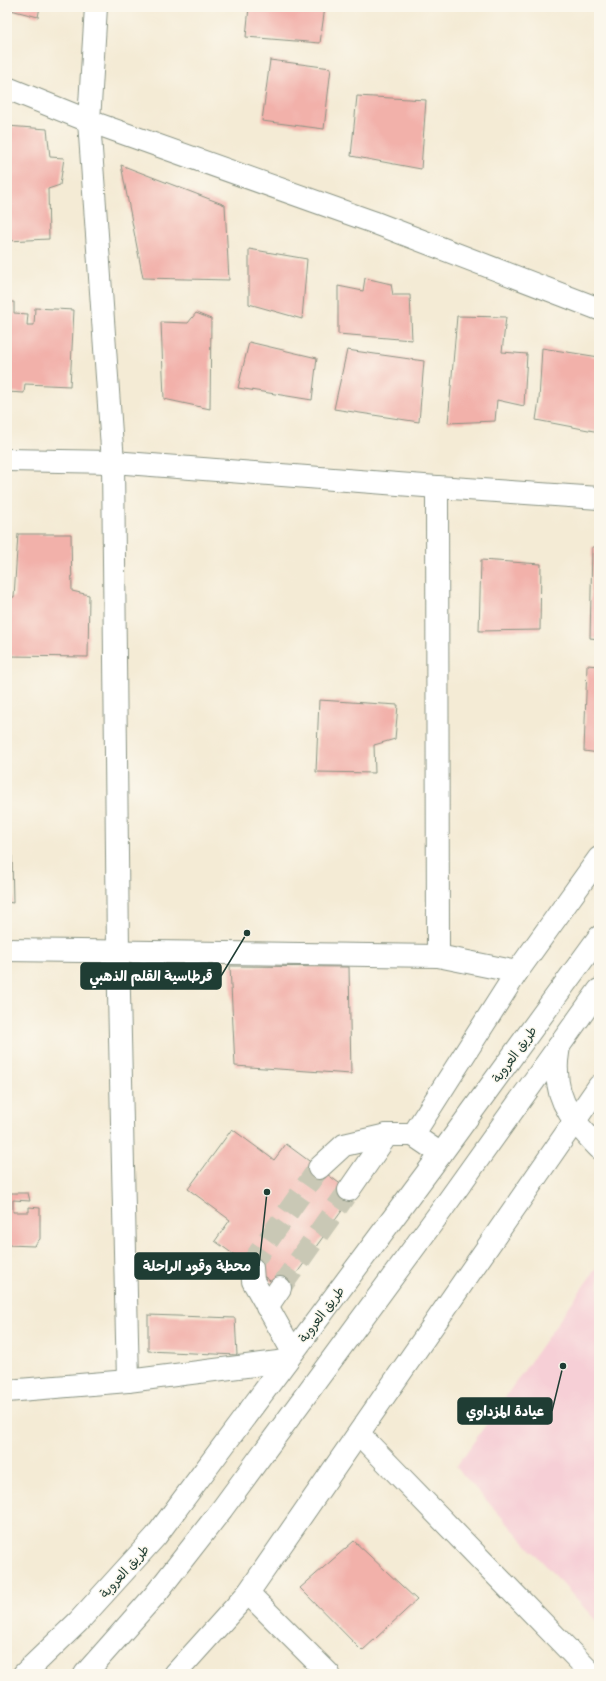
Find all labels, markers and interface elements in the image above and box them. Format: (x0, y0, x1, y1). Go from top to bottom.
callout: قرطاسية القلم الذهبي (81, 963, 221, 989)
text: قرطاسية القلم الذهبي (89, 964, 213, 989)
street label: طريق العروبة (486, 1021, 543, 1088)
callout: محطة وقود الراحلة (135, 1253, 259, 1279)
text: محطة وقود الراحلة (143, 1254, 251, 1279)
street label: طريق العروبة (292, 1281, 350, 1348)
callout: عيادة المزداوي (458, 1398, 552, 1424)
text: عيادة المزداوي (466, 1399, 545, 1424)
street label: طريق العروبة (94, 1539, 155, 1604)

